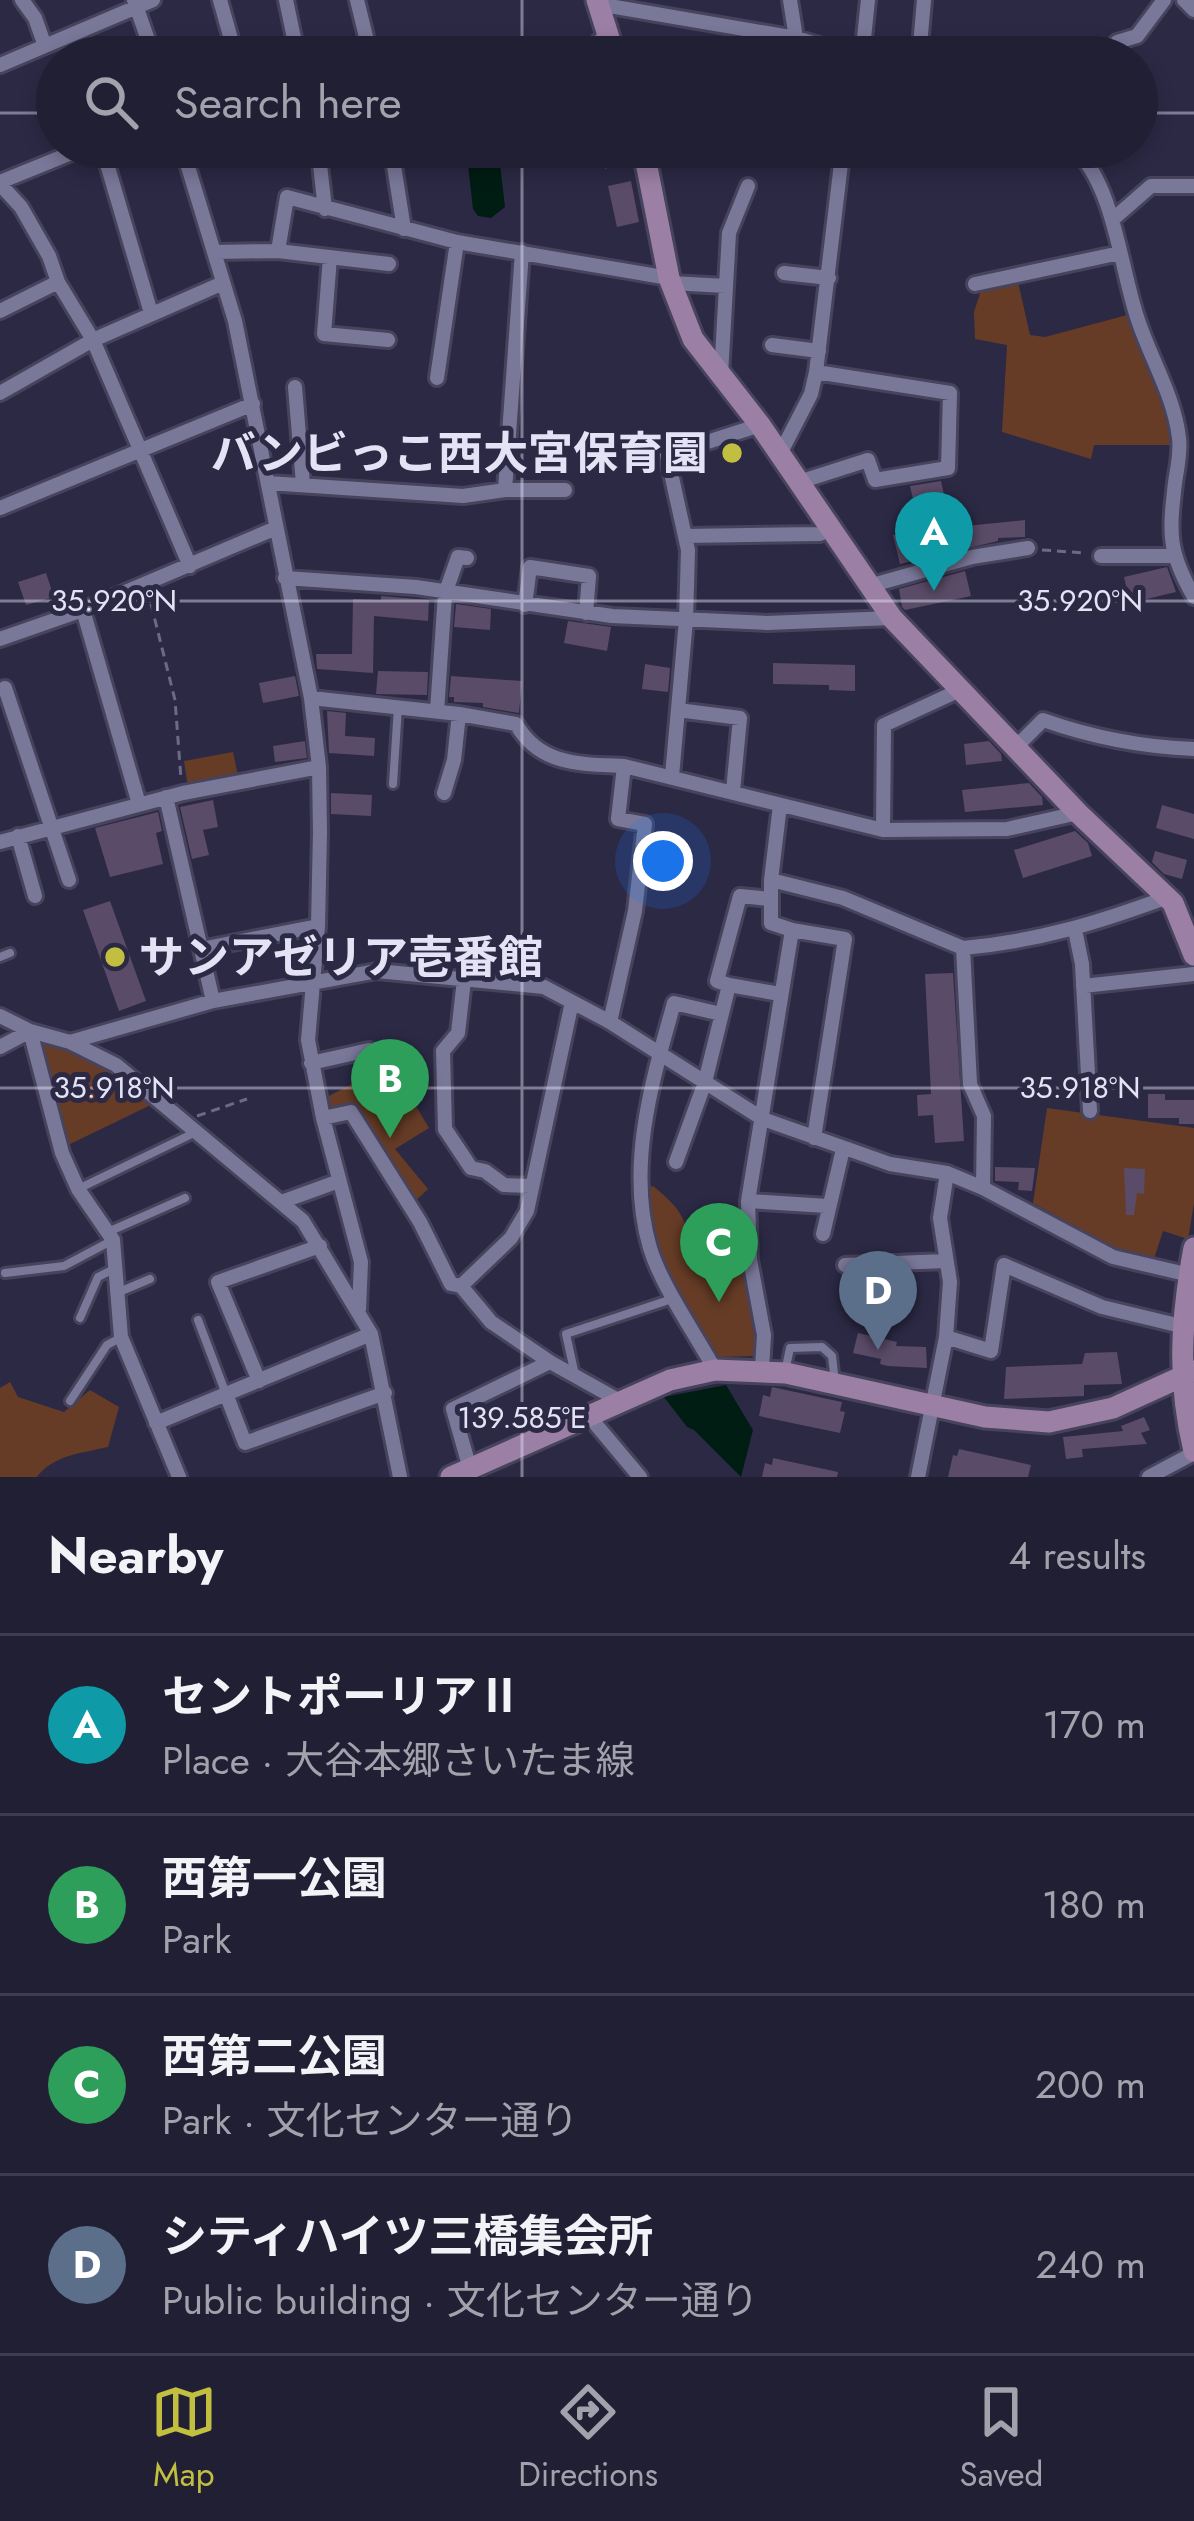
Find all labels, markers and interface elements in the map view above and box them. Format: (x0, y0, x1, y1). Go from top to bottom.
search box (36, 36, 1158, 168)
icon: search (78, 69, 144, 135)
text: Search here (174, 70, 402, 135)
place label: バンビっこ西大宮保育園 (211, 421, 708, 486)
marker: バンビっこ西大宮保育園 (719, 440, 745, 466)
pin: A (895, 492, 973, 591)
text: 35.920°N (51, 579, 177, 622)
text: 35.920°N (1017, 579, 1143, 622)
your location (633, 831, 693, 891)
place label: サンアゼリア壱番館 (139, 925, 543, 990)
marker: サンアゼリア壱番館 (102, 944, 128, 970)
pin: B (351, 1039, 429, 1138)
text: 35.918°N (53, 1066, 175, 1109)
text: 35.918°N (1019, 1066, 1141, 1109)
pin: C (680, 1203, 758, 1302)
pin: D (839, 1251, 917, 1350)
text: 139.585°E (457, 1396, 587, 1439)
text: Nearby (48, 1518, 223, 1592)
text: 4 results (1008, 1527, 1146, 1584)
text: セントポーリアⅡ (162, 1664, 522, 1729)
text: A (73, 1696, 101, 1753)
text: 170 m (1042, 1696, 1146, 1753)
text: Place · 大谷本郷さいたま線 (162, 1732, 635, 1789)
text: 西第一公園 (162, 1846, 387, 1911)
text: B (74, 1876, 100, 1933)
text: 180 m (1042, 1876, 1146, 1933)
text: Park (162, 1911, 232, 1968)
text: 西第二公園 (162, 2024, 387, 2089)
text: C (73, 2056, 101, 2113)
text: 200 m (1035, 2056, 1146, 2113)
text: Park · 文化センター通り (162, 2092, 579, 2149)
text: シティハイツ三橋集会所 (162, 2204, 653, 2269)
text: D (73, 2236, 101, 2293)
text: 240 m (1036, 2236, 1146, 2293)
text: Public building · 文化センター通り (162, 2272, 759, 2329)
tab: Map (151, 2379, 217, 2498)
tab: Directions (518, 2379, 658, 2498)
tab: Saved (960, 2379, 1043, 2498)

